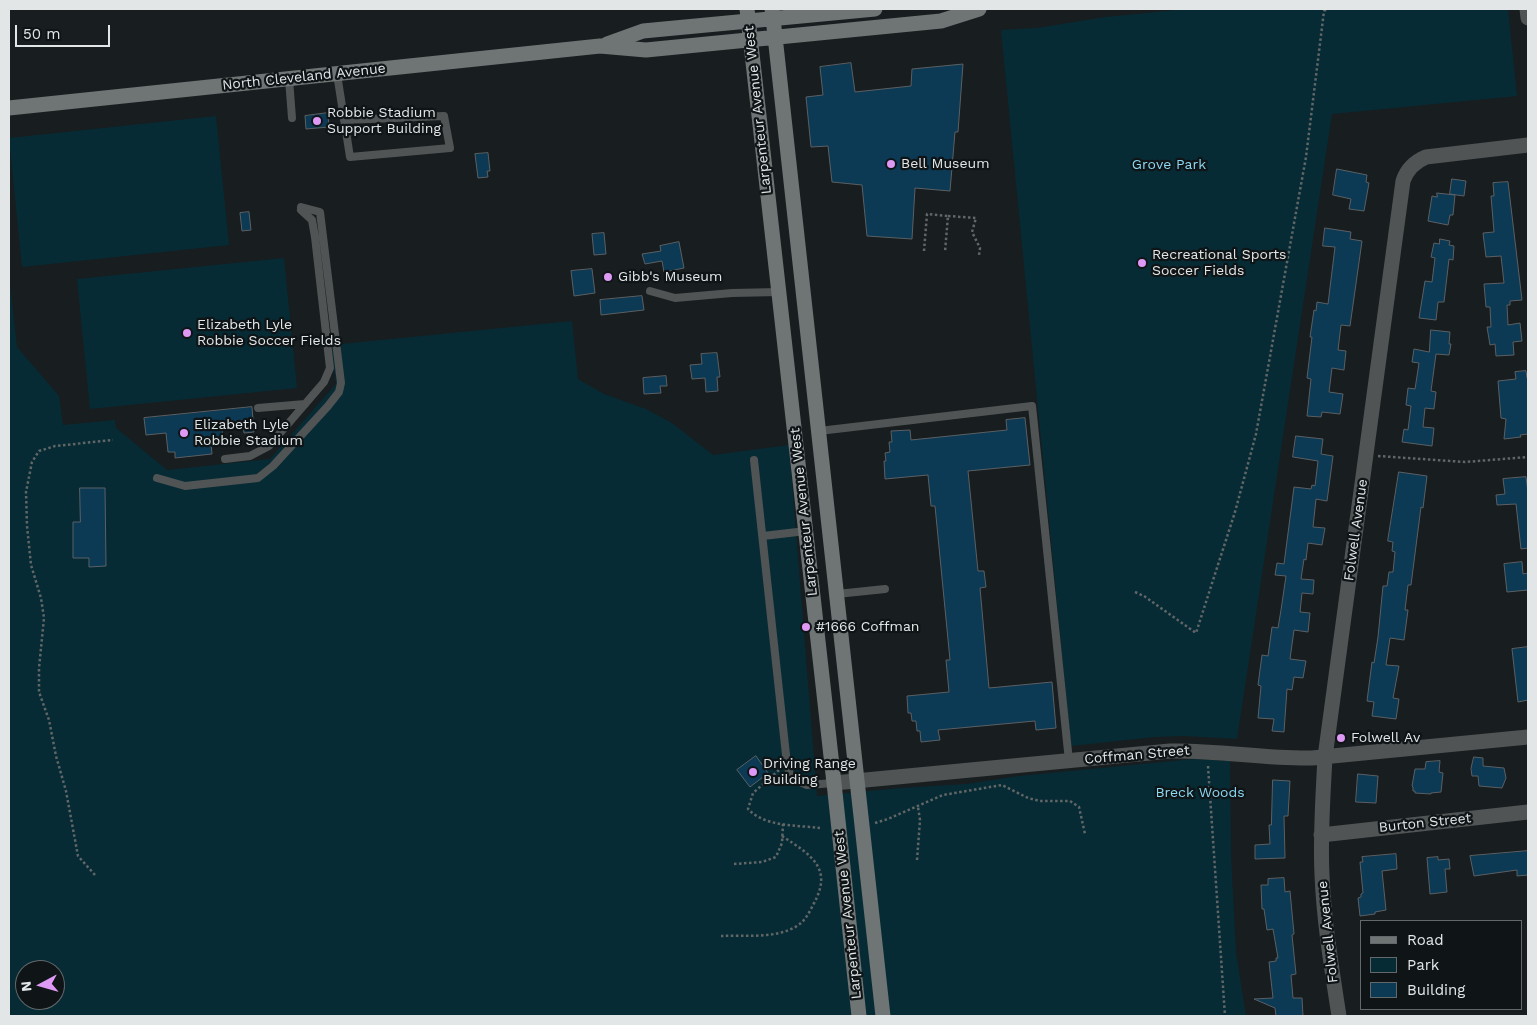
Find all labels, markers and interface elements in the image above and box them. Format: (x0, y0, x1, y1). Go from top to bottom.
scale bar (18, 15, 112, 47)
text: 50 m (23, 25, 60, 43)
street label: Larpenteur Avenue West (741, 25, 775, 195)
street label: North Cleveland Avenue (221, 60, 387, 94)
place label: Robbie Stadium Support Building (327, 105, 441, 138)
marker: Robbie Stadium Support Building (311, 115, 323, 127)
place label: Bell Museum (901, 156, 989, 172)
park label: Grove Park (1132, 157, 1206, 173)
marker: Bell Museum (885, 158, 897, 170)
place label: Recreational Sports Soccer Fields (1152, 247, 1286, 280)
marker: Recreational Sports Soccer Fields (1136, 257, 1148, 269)
place label: Gibb's Museum (618, 269, 722, 285)
marker: Gibb's Museum (602, 271, 614, 283)
place label: Elizabeth Lyle Robbie Soccer Fields (197, 317, 341, 350)
marker: Elizabeth Lyle Robbie Soccer Fields (181, 327, 193, 339)
place label: Elizabeth Lyle Robbie Stadium (194, 417, 303, 450)
marker: Elizabeth Lyle Robbie Stadium (178, 427, 190, 439)
street label: Larpenteur Avenue West (787, 427, 821, 597)
street label: Folwell Avenue (1341, 478, 1371, 582)
place label: #1666 Coffman (816, 619, 920, 635)
marker: #1666 Coffman (800, 621, 812, 633)
place label: Folwell Av (1351, 730, 1420, 746)
marker: Folwell Av (1335, 732, 1347, 744)
street label: Coffman Street (1084, 742, 1190, 768)
place label: Driving Range Building (763, 756, 856, 789)
marker: Driving Range Building (747, 766, 759, 778)
park label: Breck Woods (1155, 785, 1245, 801)
street label: Burton Street (1378, 810, 1472, 836)
street label: Larpenteur Avenue West (831, 830, 865, 1000)
street label: Folwell Avenue (1314, 880, 1342, 984)
legend (1360, 920, 1522, 1010)
text: Road (1407, 931, 1444, 949)
text: Park (1407, 956, 1439, 974)
north arrow (15, 960, 65, 1010)
text: N (18, 980, 35, 992)
text: Building (1407, 981, 1465, 999)

